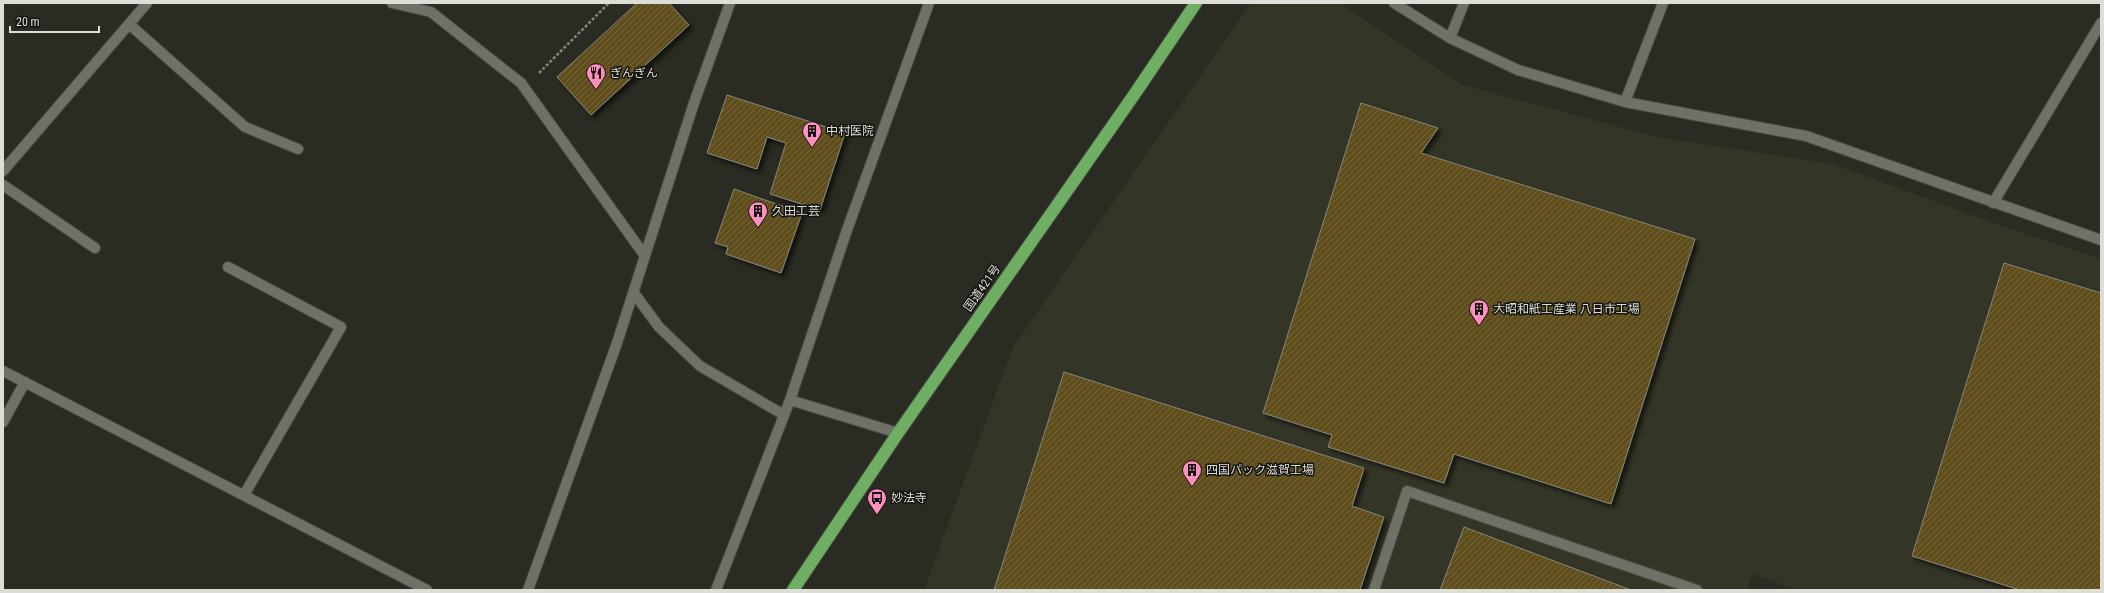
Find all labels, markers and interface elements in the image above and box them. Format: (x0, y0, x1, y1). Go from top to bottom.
scale bar (10, 8, 99, 34)
text: 20 m (16, 15, 40, 29)
restaurant icon: ぎんぎん (585, 62, 607, 90)
place label: ぎんぎん (610, 66, 658, 80)
building icon: 中村医院 (801, 120, 823, 148)
place label: 中村医院 (826, 124, 874, 138)
building icon: 久田工芸 (747, 200, 769, 228)
place label: 久田工芸 (772, 204, 820, 218)
street label: 国道421号 (961, 262, 1003, 314)
building icon: 大昭和紙工産業 八日市工場 (1468, 298, 1490, 326)
place label: 大昭和紙工産業 八日市工場 (1493, 302, 1640, 316)
building icon: 四国パック滋賀工場 (1181, 459, 1203, 487)
place label: 四国パック滋賀工場 (1206, 463, 1314, 477)
bus stop icon: 妙法寺 (866, 487, 888, 515)
place label: 妙法寺 (891, 491, 927, 505)

